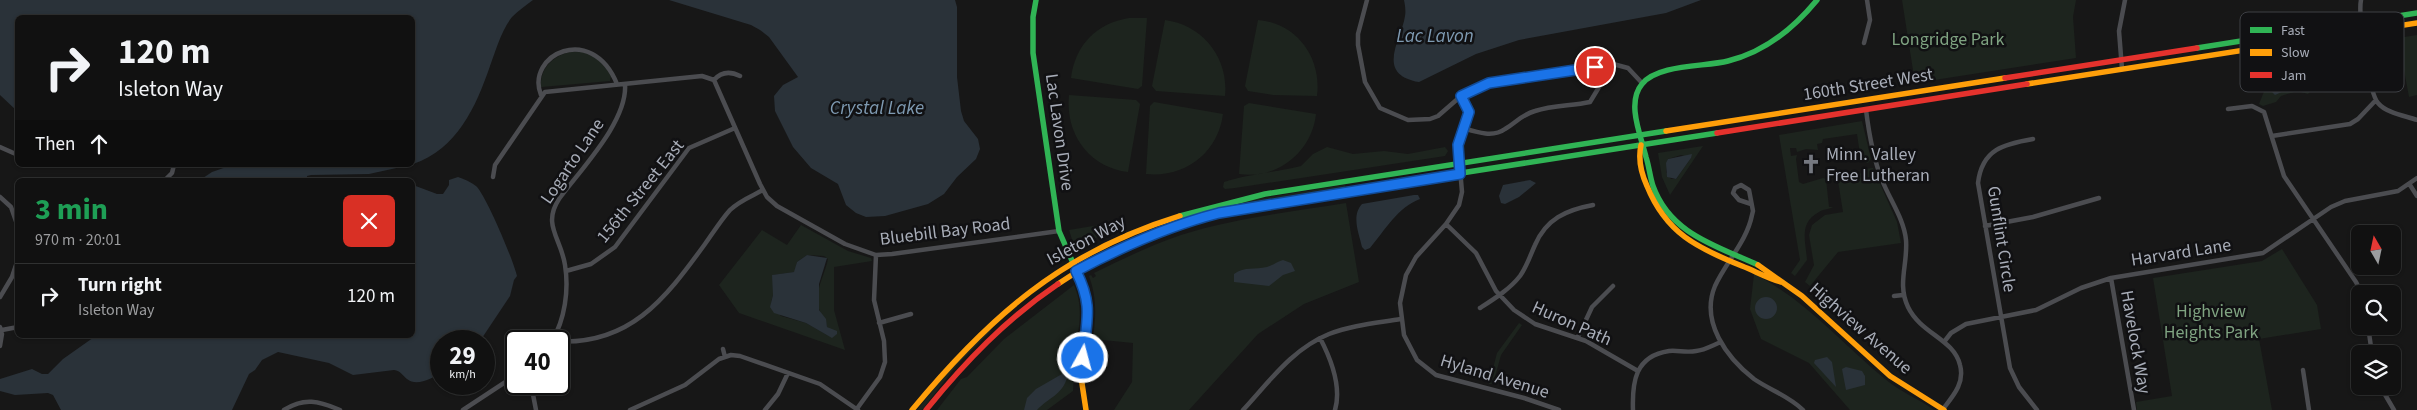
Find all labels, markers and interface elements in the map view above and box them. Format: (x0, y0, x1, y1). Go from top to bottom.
legend (2240, 12, 2404, 92)
text: Fast (2281, 21, 2305, 41)
water label: Lac Lavon (1396, 23, 1474, 50)
text: 120 m (118, 27, 210, 77)
park label: Longridge Park (1892, 27, 2005, 52)
icon: right (35, 35, 100, 100)
text: Slow (2281, 43, 2310, 63)
pin (1574, 46, 1616, 88)
icon: arrive (1581, 53, 1609, 81)
street label: 160th Street West (1801, 62, 1935, 107)
text: Jam (2281, 66, 2306, 86)
street label: Lac Lavon Drive (1039, 72, 1080, 192)
text: Isleton Way (118, 73, 223, 105)
water label: Crystal Lake (830, 95, 924, 122)
street label: Logarto Lane (535, 114, 610, 209)
icon: ahead (85, 130, 113, 158)
text: Then (35, 131, 75, 158)
street label: 156th Street East (591, 134, 690, 248)
place label: Minn. Valley Free Lutheran (1826, 142, 1930, 188)
church icon: Minn. Valley Free Lutheran (1800, 153, 1822, 175)
street label: Gunflint Circle (1981, 184, 2022, 294)
text: 3 min (35, 188, 108, 231)
button: close (343, 195, 395, 247)
street label: Isleton Way (1042, 209, 1131, 272)
street label: Bluebill Bay Road (878, 211, 1012, 252)
north arrow (2351, 225, 2401, 275)
map controls (2351, 225, 2401, 395)
text: 970 m · 20:01 (35, 229, 122, 251)
street label: Harvard Lane (2129, 232, 2233, 273)
text: Turn right (78, 272, 162, 299)
street label: Highview Avenue (1804, 277, 1918, 380)
icon: right (35, 282, 63, 310)
text: 120 m (347, 283, 395, 310)
button: search (2351, 285, 2401, 335)
street label: Havelock Way (2114, 288, 2157, 396)
street label: Huron Path (1528, 295, 1616, 352)
text: Isleton Way (78, 299, 154, 321)
park label: Highview Heights Park (2164, 299, 2258, 345)
speed limit sign: 40 (505, 330, 570, 395)
position arrow (1056, 331, 1108, 383)
text: 29 (449, 338, 476, 374)
button: layers (2351, 345, 2401, 395)
street label: Hyland Avenue (1437, 348, 1552, 405)
text: km/h (449, 366, 476, 383)

